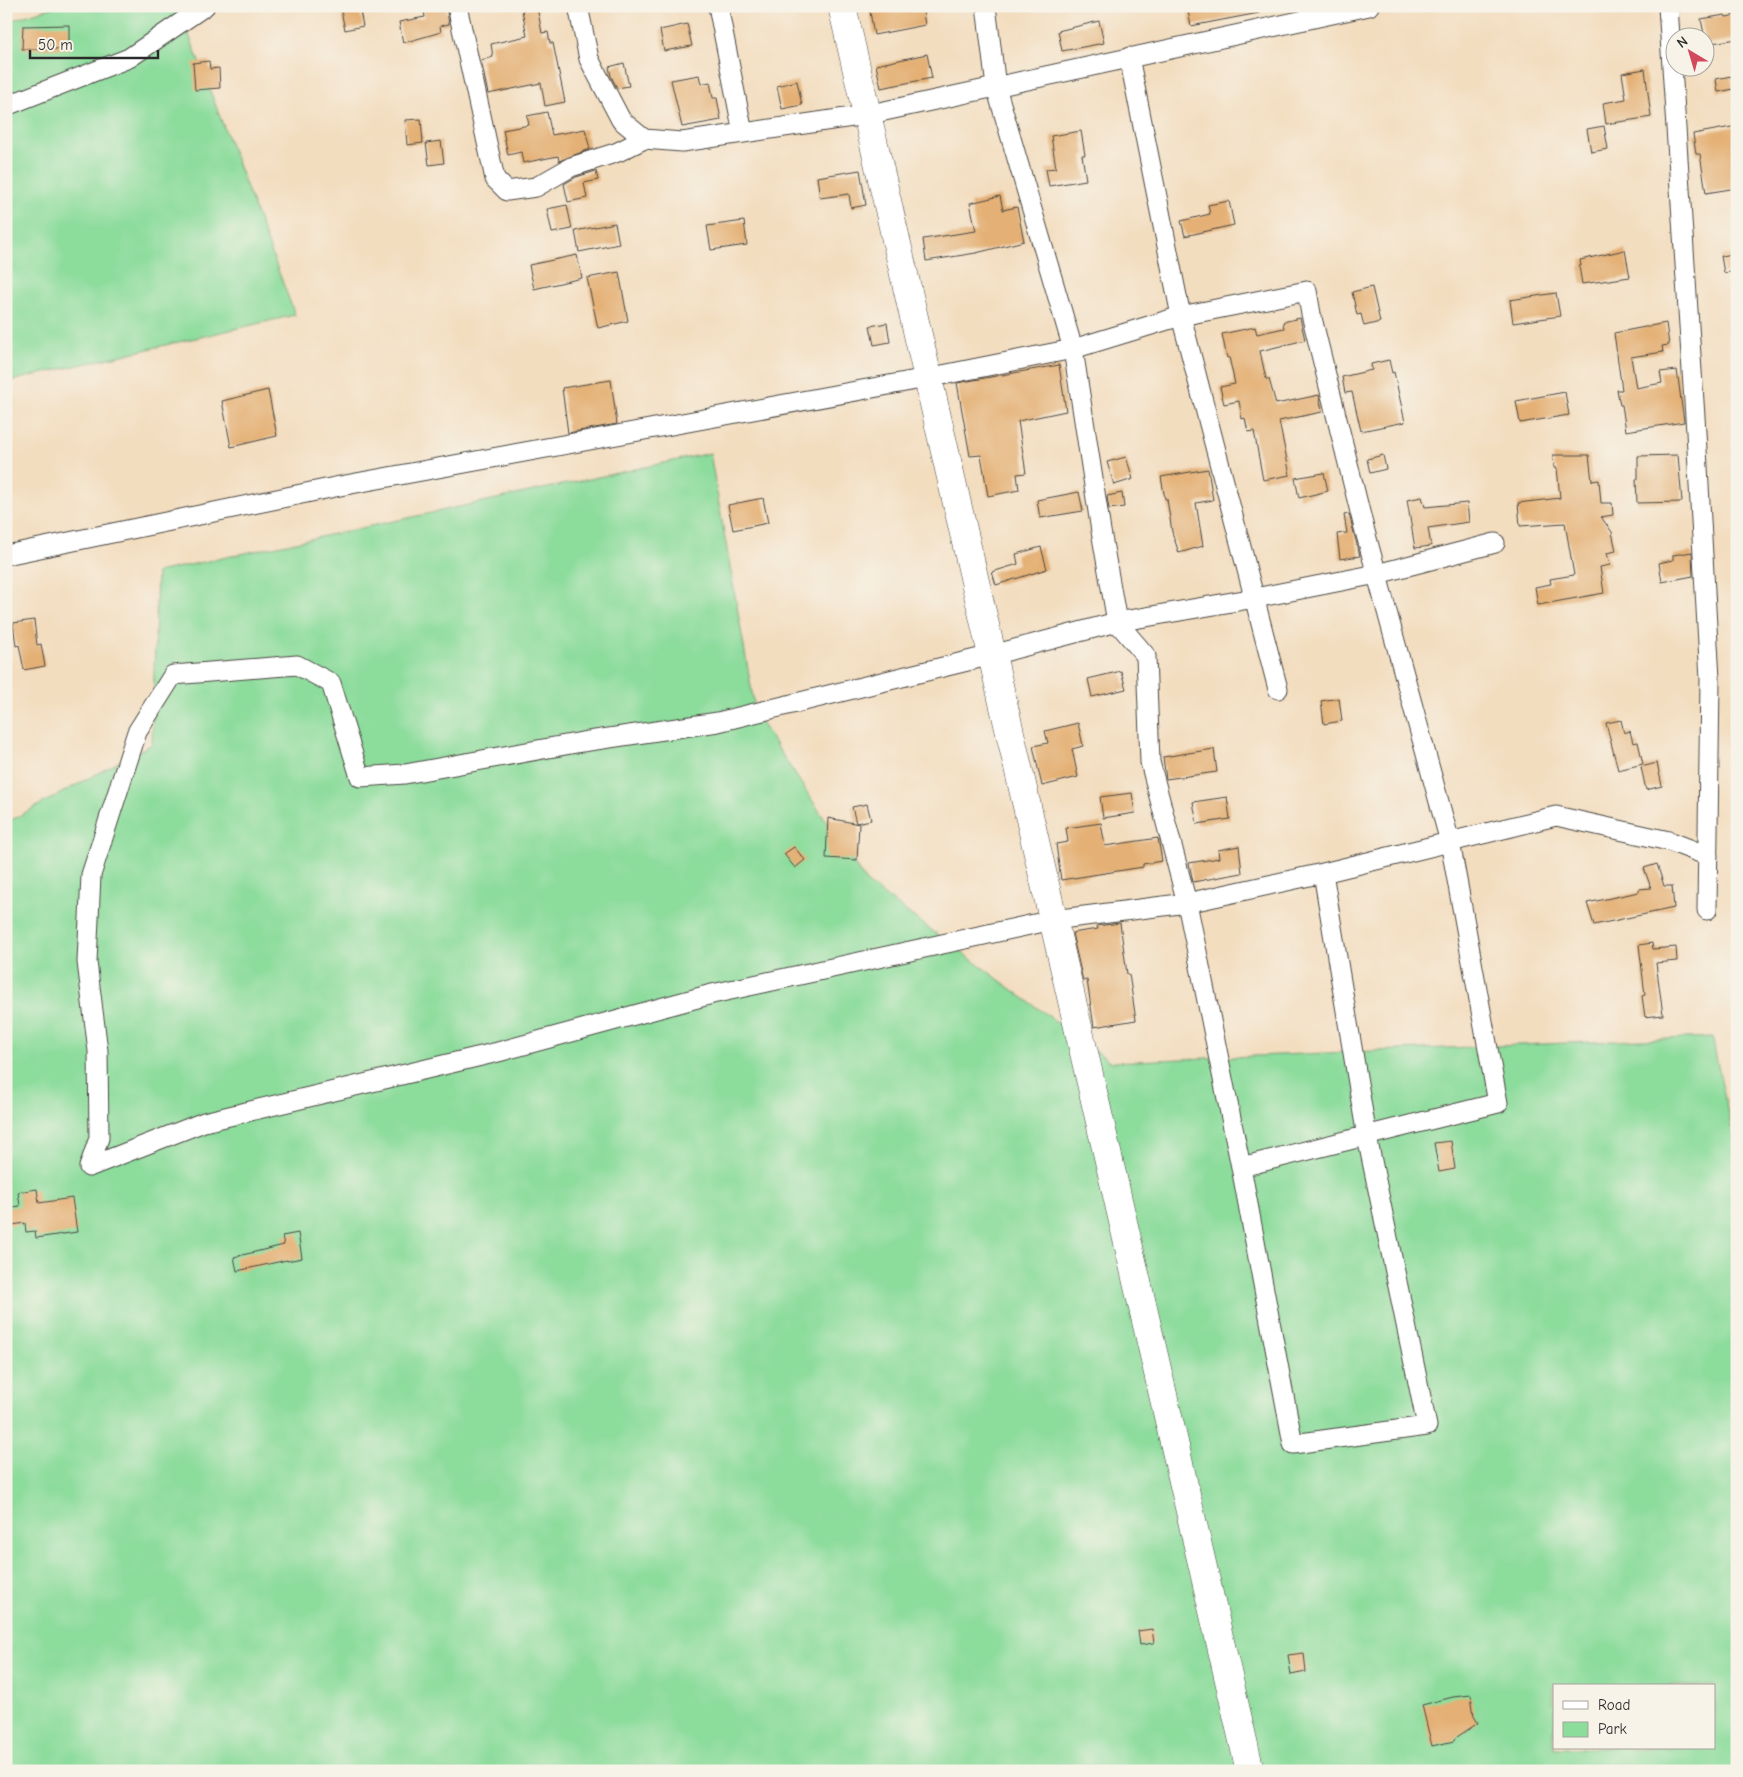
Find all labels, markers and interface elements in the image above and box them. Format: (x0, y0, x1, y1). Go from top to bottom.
scale bar (30, 28, 158, 60)
north arrow (1666, 28, 1716, 78)
text: N (1673, 33, 1691, 52)
text: 50 m (38, 36, 73, 54)
legend (1553, 1684, 1716, 1750)
text: Road (1598, 1696, 1630, 1714)
text: Park (1598, 1720, 1627, 1738)

